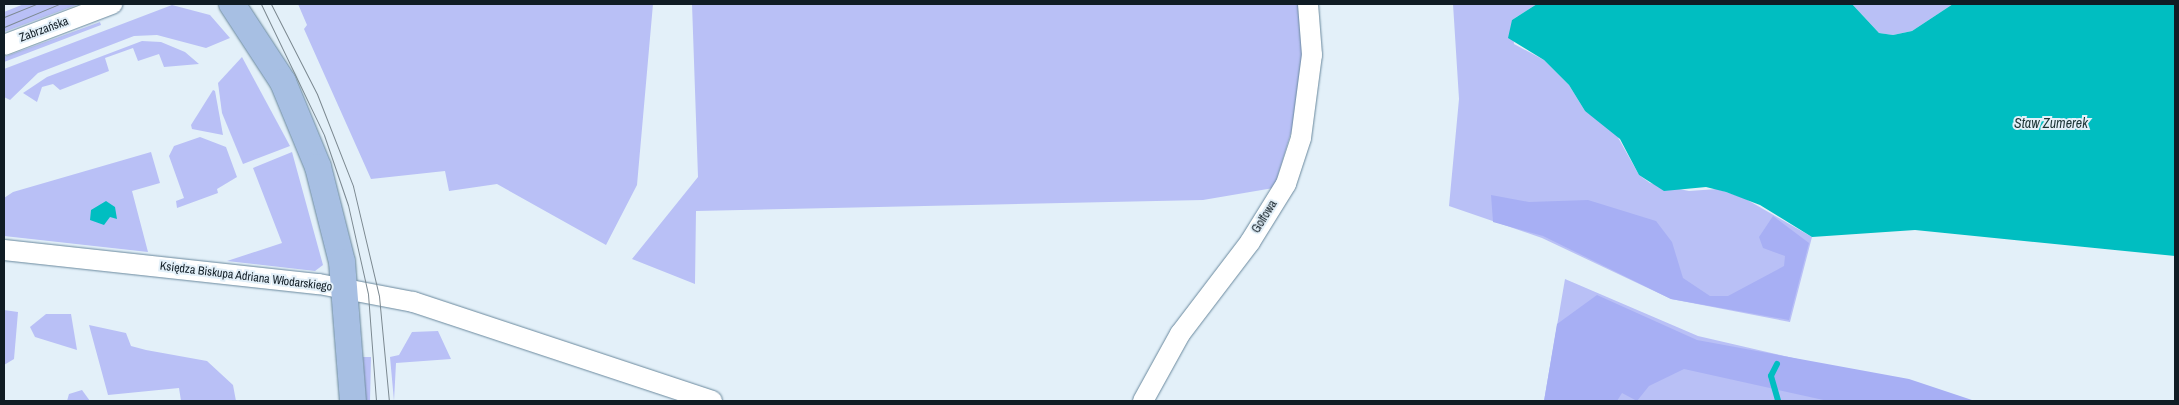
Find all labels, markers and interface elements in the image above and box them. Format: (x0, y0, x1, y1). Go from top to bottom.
street label: Zabrzańska (17, 14, 71, 46)
water label: Staw Zumerek (2014, 115, 2088, 131)
street label: Golfowa (1249, 198, 1281, 236)
street label: Księdza Biskupa Adriana Włodarskiego (159, 259, 333, 295)

